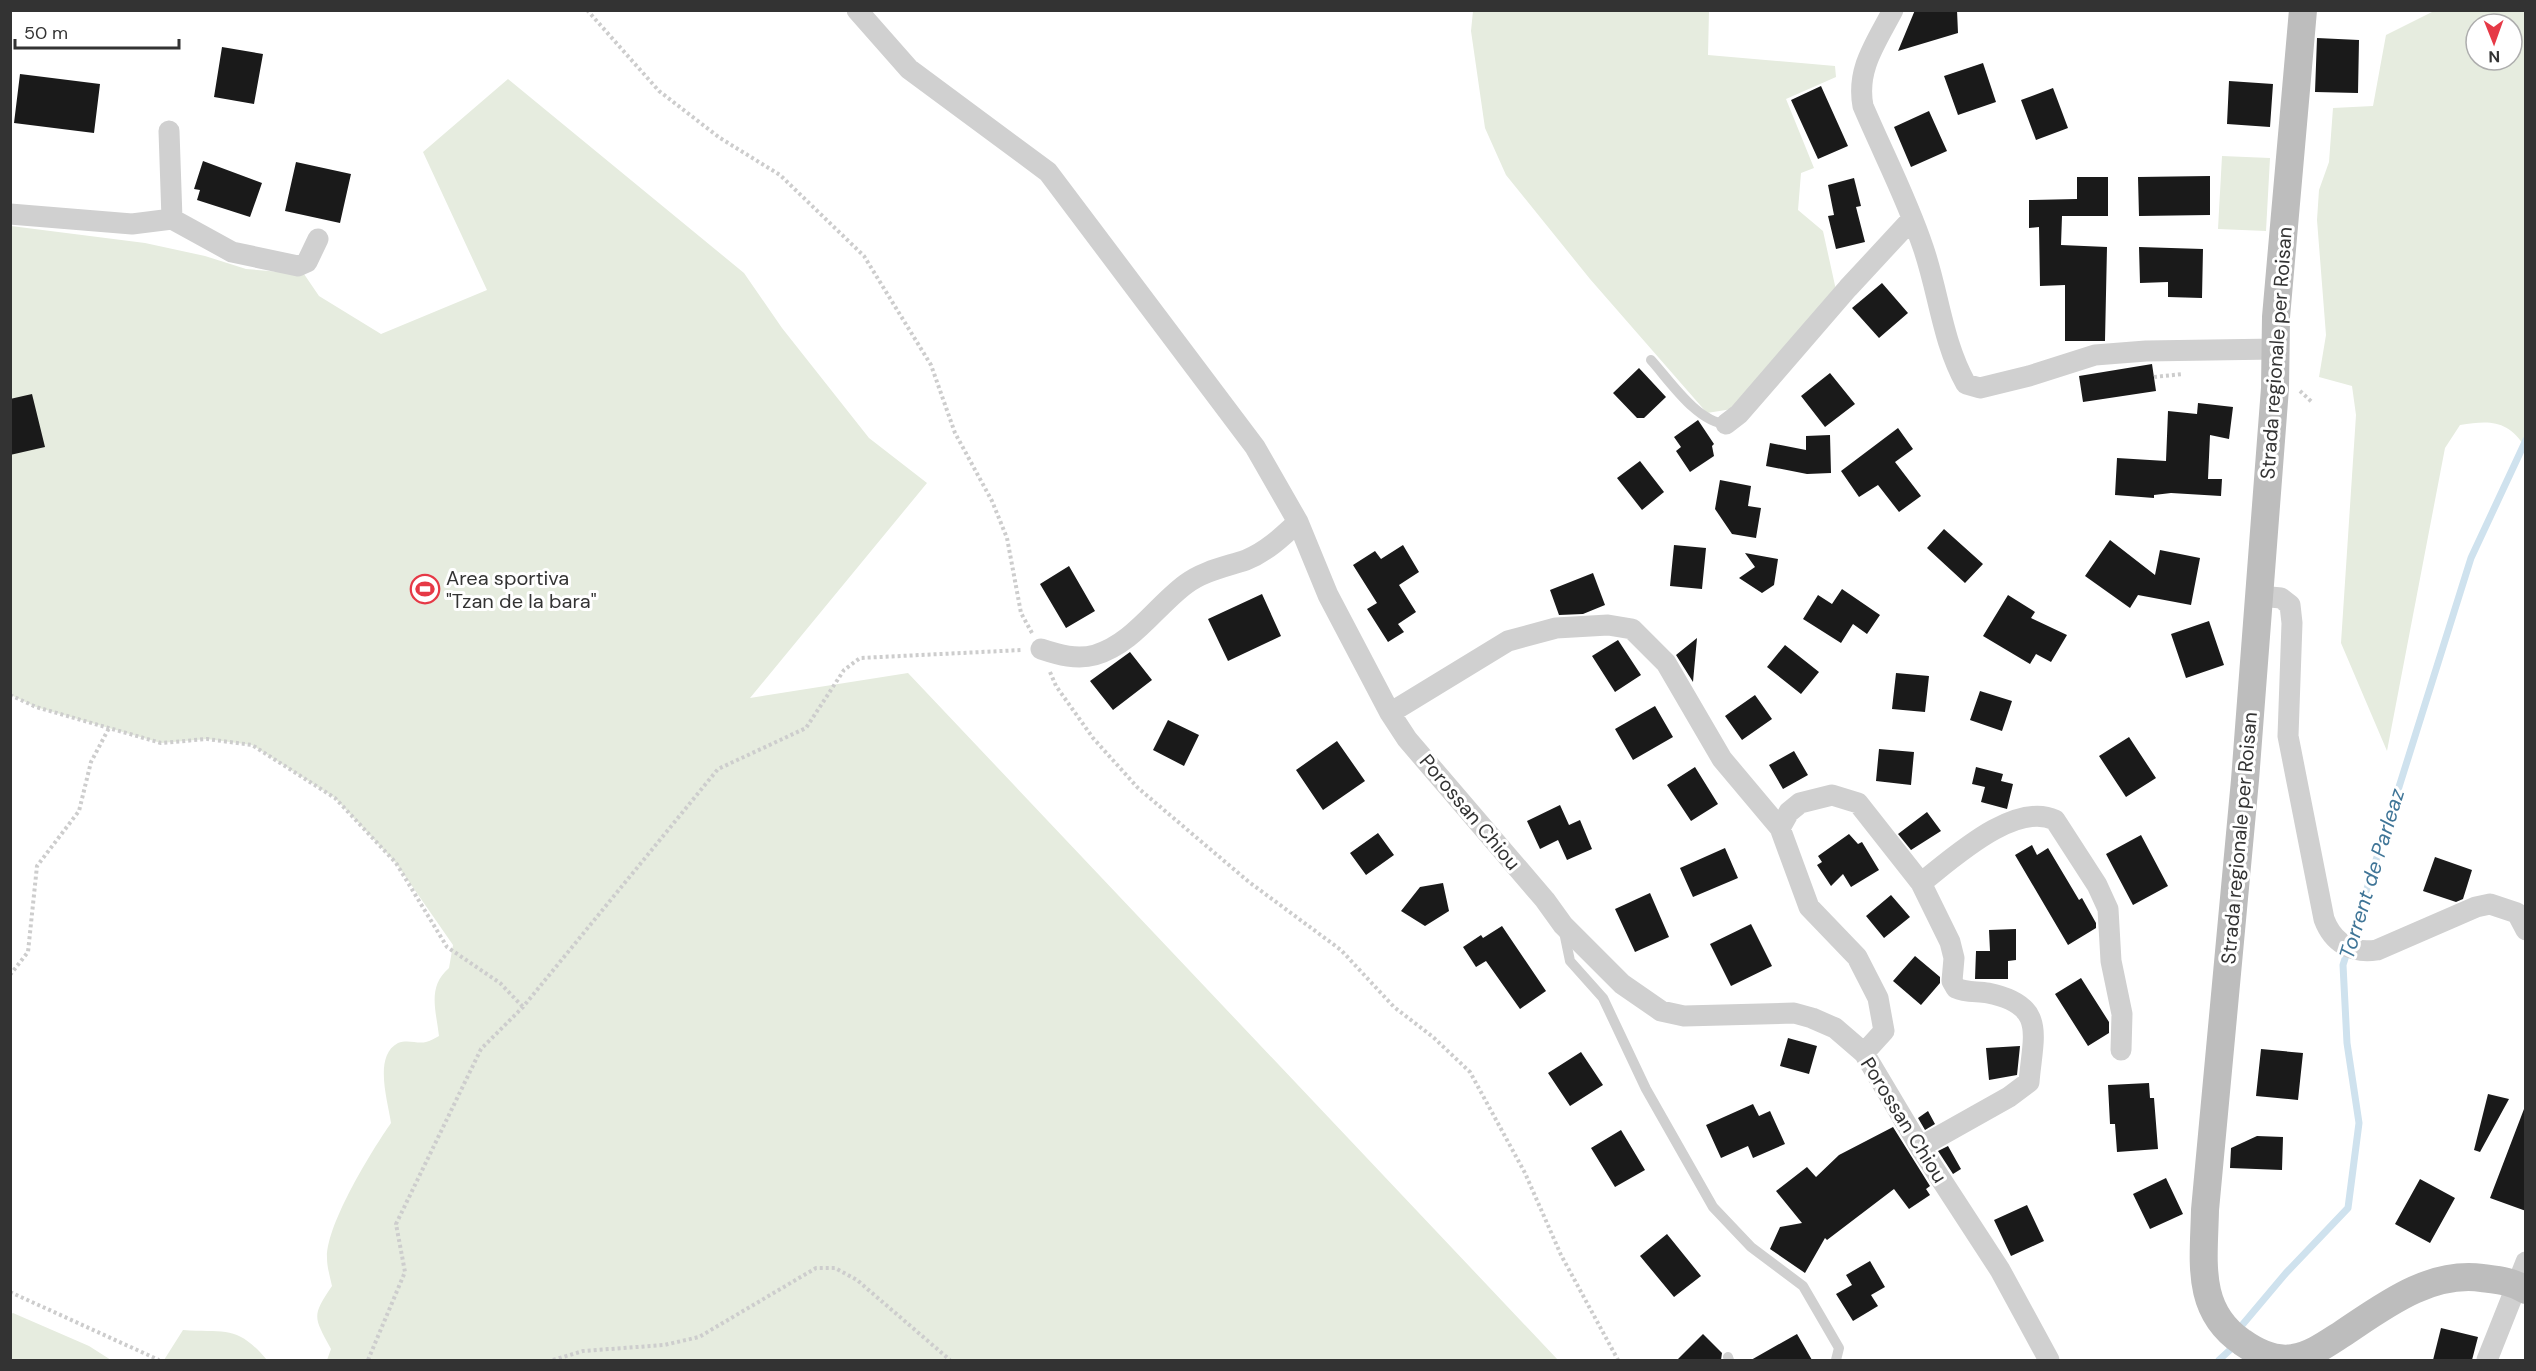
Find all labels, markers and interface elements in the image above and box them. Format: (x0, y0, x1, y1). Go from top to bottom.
scale bar (15, 12, 178, 50)
north arrow (2464, 12, 2524, 72)
text: 50 m (24, 21, 68, 45)
text: N (2488, 46, 2500, 67)
street label: Strada regionale per Roisan (2254, 226, 2298, 480)
place label: Area sportiva "Tzan de la bara" (446, 565, 597, 614)
sports icon: Area sportiva "Tzan de la bara" (409, 573, 441, 605)
street label: Strada regionale per Roisan (2215, 711, 2263, 965)
street label: Porossan Chiou (1414, 749, 1526, 875)
water label: Torrent de Parleaz (2333, 785, 2411, 963)
street label: Porossan Chiou (1855, 1052, 1953, 1188)

